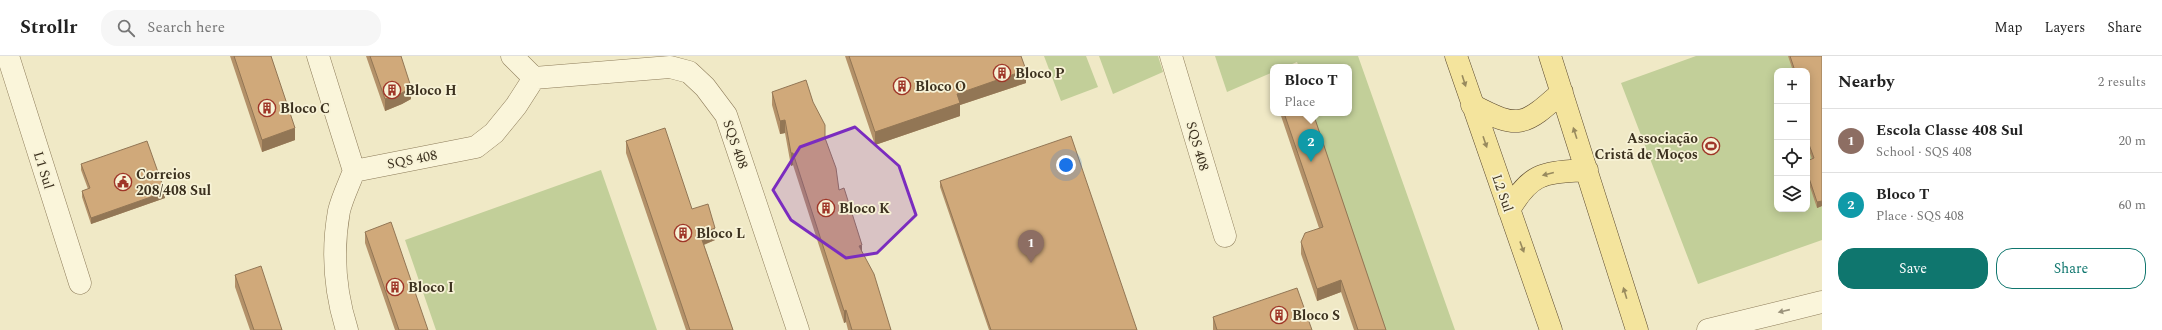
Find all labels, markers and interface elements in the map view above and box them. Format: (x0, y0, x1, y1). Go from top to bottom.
search box (101, 10, 381, 46)
text: Strollr (20, 13, 77, 42)
text: Search here (147, 16, 225, 39)
icon: search (115, 17, 137, 39)
text: Map (1994, 17, 2023, 38)
text: Layers (2045, 17, 2085, 38)
text: Share (2107, 17, 2142, 38)
building icon: Bloco P (992, 63, 1012, 83)
place label: Bloco P (1015, 63, 1065, 84)
popup (1270, 64, 1352, 116)
map controls (1774, 68, 1810, 212)
button: + (1774, 68, 1810, 104)
text: Bloco T (1284, 69, 1338, 92)
text: Nearby (1838, 69, 1894, 95)
text: 2 results (2098, 72, 2146, 92)
one-way arrow (1462, 75, 1468, 87)
building icon: Bloco O (892, 76, 912, 96)
place label: Bloco O (915, 76, 966, 97)
building icon: Bloco H (382, 80, 402, 100)
place label: Bloco H (405, 80, 457, 101)
text: Place (1284, 92, 1315, 112)
building icon: Bloco C (257, 98, 277, 118)
place label: Bloco C (280, 98, 330, 119)
button: − (1774, 104, 1810, 140)
street label: SQS 408 (717, 117, 754, 172)
street label: SQS 408 (1180, 119, 1215, 173)
text: Escola Classe 408 Sul (1876, 119, 2023, 142)
one-way arrow (1572, 127, 1578, 139)
place label: Associação Cristã de Moços (1594, 128, 1698, 165)
pin: 2 (1298, 129, 1324, 162)
text: 1 (1847, 131, 1855, 151)
text: 20 m (2119, 131, 2146, 151)
one-way arrow (1482, 136, 1488, 148)
sports icon: Associação Cristã de Moços (1701, 136, 1721, 156)
button: locate (1774, 140, 1810, 176)
text: School · SQS 408 (1876, 142, 1972, 162)
street label: SQS 408 (385, 144, 439, 175)
street label: L1 Sul (28, 149, 59, 192)
your location (1056, 155, 1076, 175)
place label: Correios 208/408 Sul (136, 164, 211, 201)
street label: L2 Sul (1486, 171, 1519, 215)
one-way arrow (1542, 171, 1554, 177)
public building icon: Correios 208/408 Sul (113, 172, 133, 192)
button: layers (1774, 176, 1810, 212)
text: Bloco T (1876, 183, 1929, 206)
text: 2 (1847, 195, 1855, 215)
text: 60 m (2119, 195, 2146, 215)
building icon: Bloco K (816, 198, 836, 218)
place label: Bloco K (839, 198, 890, 219)
text: Place · SQS 408 (1876, 206, 1964, 226)
building icon: Bloco L (673, 223, 693, 243)
place label: Bloco L (696, 223, 745, 244)
pin: 1 (1018, 230, 1044, 263)
one-way arrow (1519, 242, 1525, 254)
button: Save (1838, 248, 1988, 289)
button: Share (1996, 248, 2146, 289)
building icon: Bloco I (385, 277, 405, 297)
place label: Bloco I (408, 277, 454, 298)
one-way arrow (1622, 286, 1628, 298)
building icon: Bloco S (1269, 305, 1289, 325)
place label: Bloco S (1292, 305, 1340, 326)
one-way arrow (1778, 309, 1790, 315)

